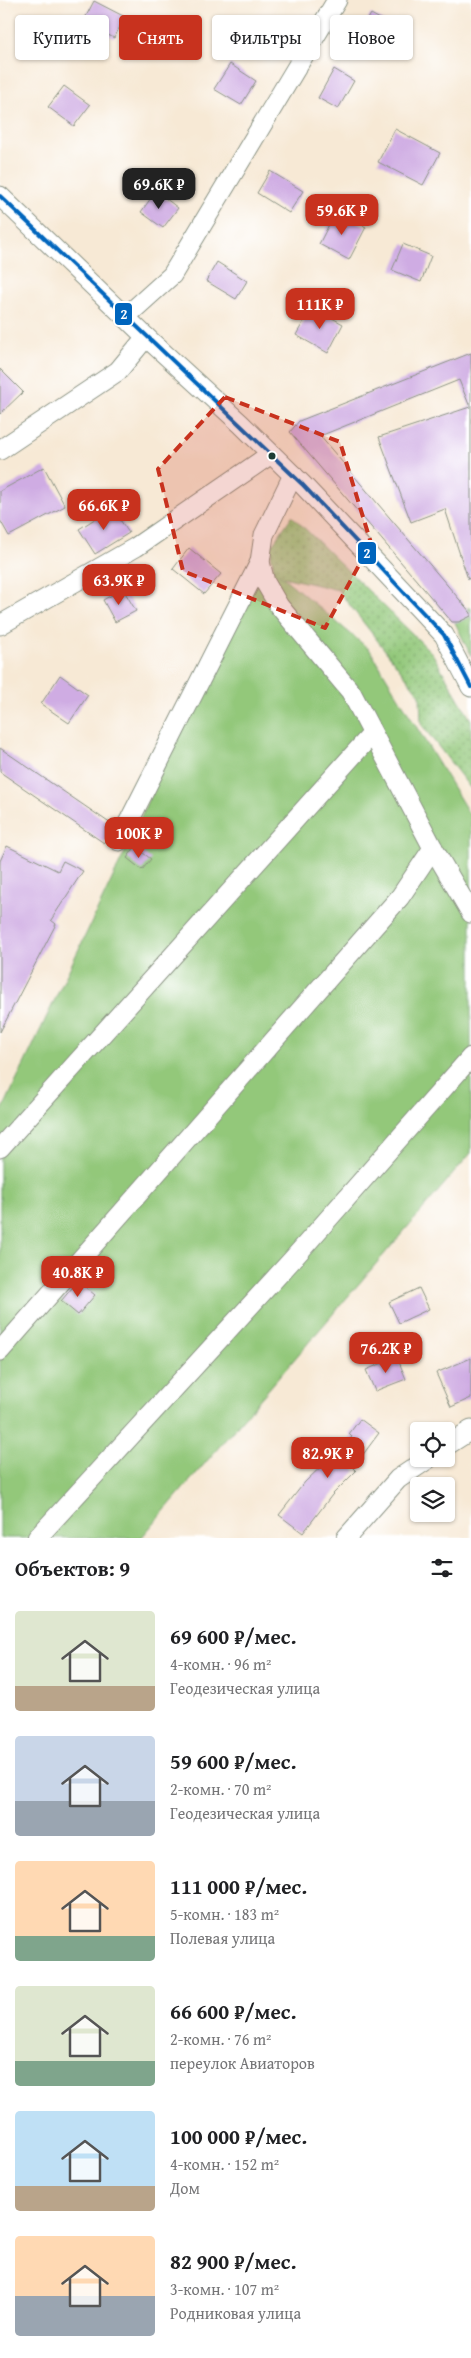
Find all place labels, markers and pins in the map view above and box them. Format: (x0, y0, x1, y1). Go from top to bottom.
pin: 69.6K ₽ (113, 168, 205, 210)
pin: 59.6K ₽ (296, 194, 388, 236)
pin: 111K ₽ (279, 288, 361, 330)
unlabelled marker (267, 451, 277, 461)
pin: 66.6K ₽ (58, 488, 150, 531)
pin: 63.9K ₽ (73, 564, 165, 606)
pin: 100K ₽ (98, 816, 180, 859)
pin: 40.8K ₽ (32, 1256, 124, 1298)
pin: 76.2K ₽ (340, 1332, 432, 1374)
pin: 82.9K ₽ (282, 1436, 374, 1479)

